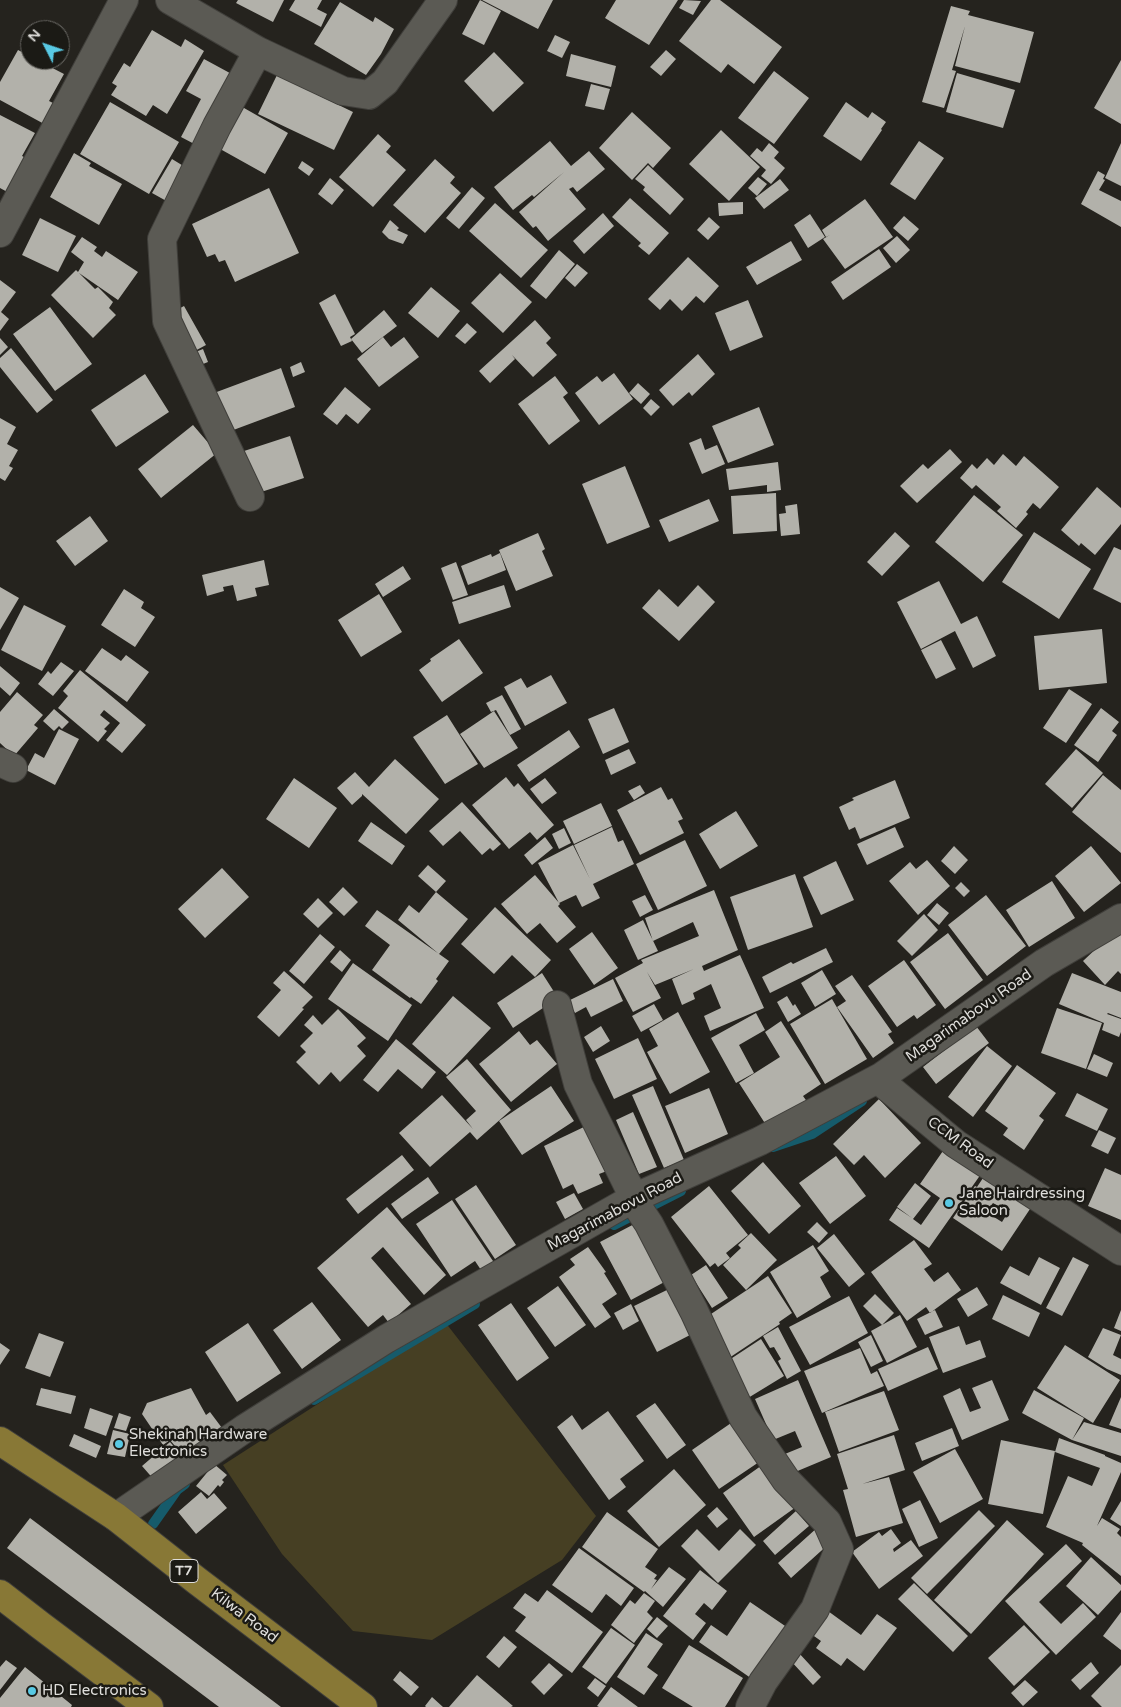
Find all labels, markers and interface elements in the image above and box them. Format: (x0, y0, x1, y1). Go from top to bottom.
north arrow (20, 20, 70, 70)
text: N (24, 26, 44, 45)
street label: Magarimabovu Road (903, 966, 1035, 1066)
street label: CCM Road (924, 1113, 996, 1173)
street label: Magarimabovu Road (545, 1169, 685, 1255)
place label: Jane Hairdressing Saloon (959, 1185, 1085, 1220)
marker: Jane Hairdressing Saloon (943, 1197, 955, 1209)
place label: Shekinah Hardware Electronics (129, 1426, 267, 1461)
marker: Shekinah Hardware Electronics (113, 1438, 125, 1450)
road number: T7 (170, 1560, 198, 1582)
street label: Kilwa Road (207, 1585, 281, 1647)
place label: HD Electronics (42, 1682, 147, 1700)
marker: HD Electronics (26, 1685, 38, 1697)

